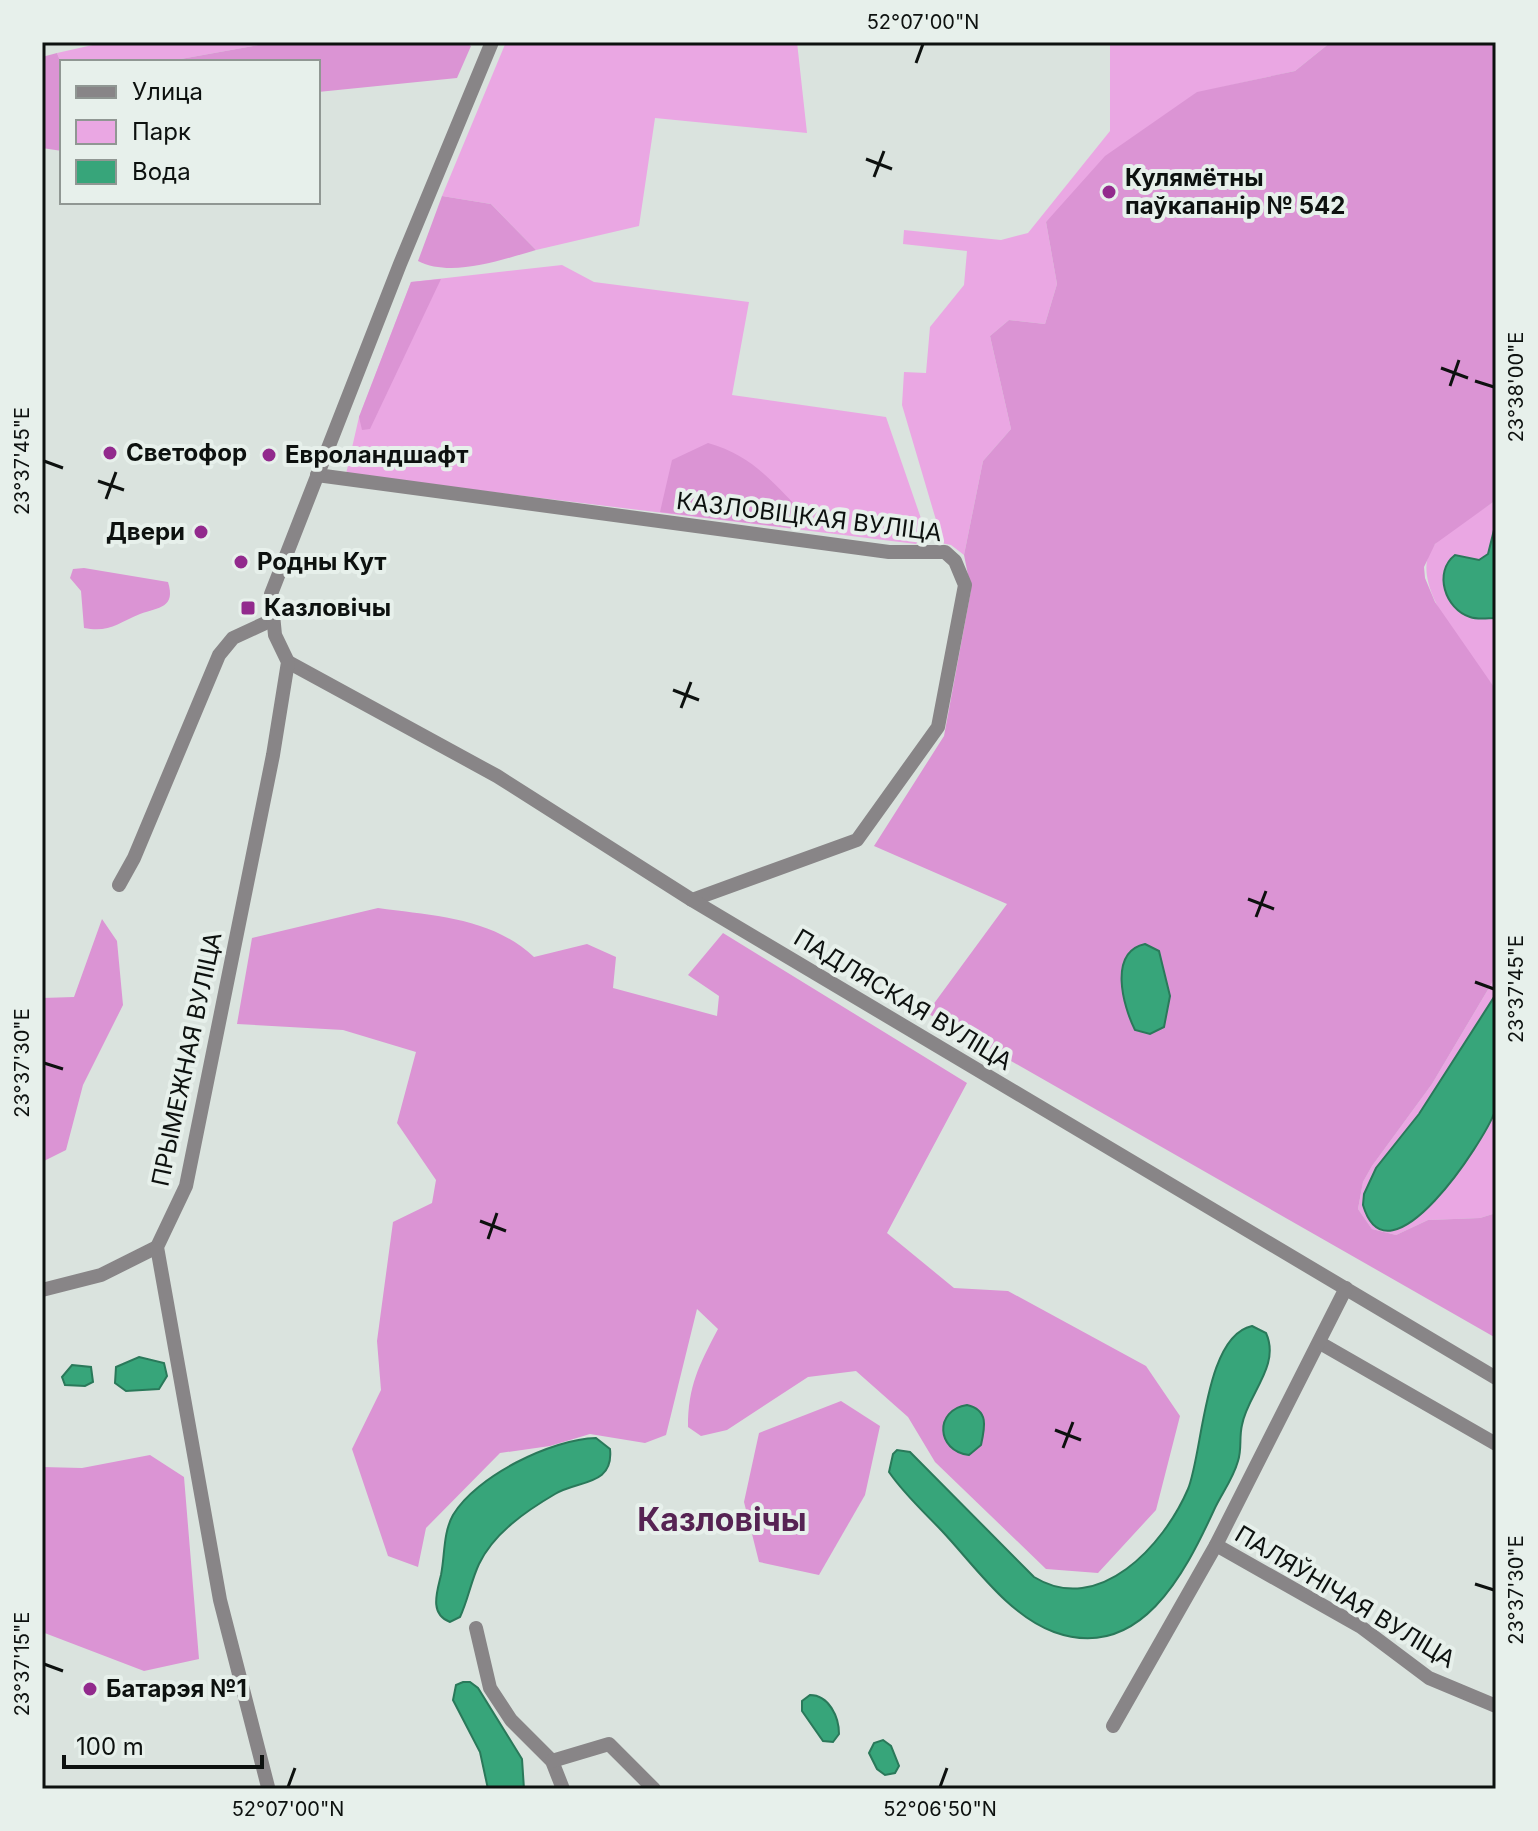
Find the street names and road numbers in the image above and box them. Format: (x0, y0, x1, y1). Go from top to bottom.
street label: КАЗЛОВІЦКАЯ ВУЛІЦА (675, 486, 943, 547)
street label: ПАДЛЯСКАЯ ВУЛІЦА (789, 923, 1018, 1076)
street label: ПРЫМЕЖНАЯ ВУЛІЦА (145, 929, 228, 1189)
street label: ПАЛЯЎНІЧАЯ ВУЛІЦА (1230, 1518, 1461, 1674)

